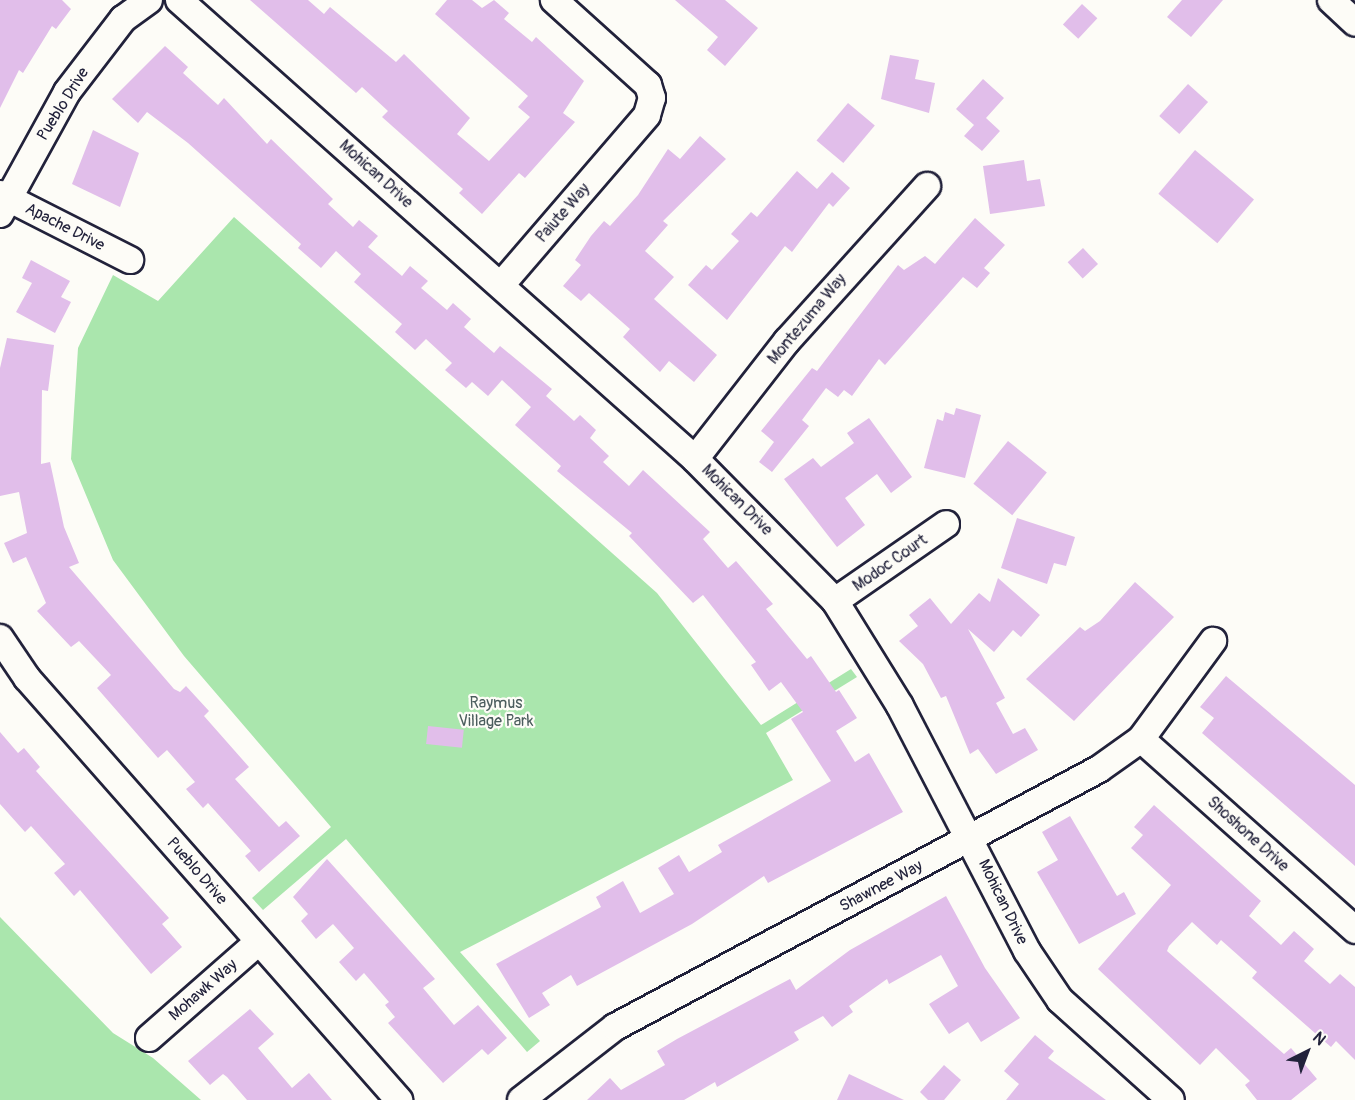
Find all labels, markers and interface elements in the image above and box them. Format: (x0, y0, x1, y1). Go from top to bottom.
street label: Pueblo Drive (33, 64, 93, 144)
street label: Mohican Drive (335, 136, 417, 212)
street label: Paiute Way (532, 179, 594, 247)
street label: Apache Drive (22, 199, 108, 255)
street label: Montezuma Way (764, 270, 850, 368)
street label: Mohican Drive (698, 461, 776, 539)
street label: Modoc Court (849, 530, 931, 596)
park label: Raymus Village Park (459, 693, 533, 731)
street label: Shoshone Drive (1203, 792, 1293, 876)
street label: Pueblo Drive (163, 834, 231, 908)
street label: Shawnee Way (836, 856, 926, 916)
street label: Mohican Drive (974, 856, 1032, 948)
street label: Mohawk Way (165, 955, 241, 1025)
north arrow (1277, 1022, 1337, 1082)
text: N (1308, 1028, 1330, 1050)

